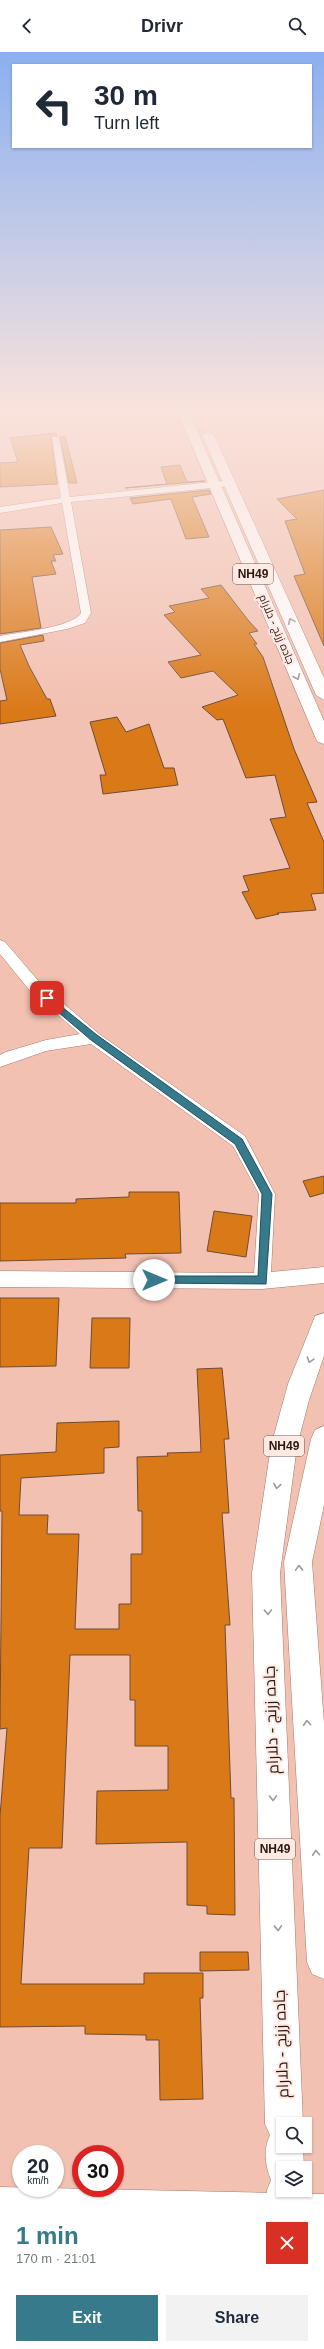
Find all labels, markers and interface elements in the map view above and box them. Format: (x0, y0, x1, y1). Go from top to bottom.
icon: back (16, 15, 38, 37)
icon: search (286, 15, 308, 37)
text: Drivr (141, 16, 183, 36)
icon: left (28, 80, 80, 132)
text: 30 m (94, 80, 158, 111)
text: Turn left (94, 113, 159, 133)
road number: NH49 (233, 564, 273, 584)
street label: جاده زرنج - دلارام (255, 592, 297, 667)
one-way arrow (288, 617, 296, 625)
one-way arrow (293, 673, 301, 680)
pin (30, 981, 64, 1015)
icon: arrive (36, 987, 58, 1009)
position arrow (133, 1259, 175, 1301)
one-way arrow (306, 1357, 314, 1364)
road number: NH49 (264, 1436, 304, 1456)
one-way arrow (274, 1483, 282, 1489)
one-way arrow (294, 1565, 303, 1571)
one-way arrow (263, 1609, 272, 1615)
street label: جاده زرنج - دلارام (261, 1665, 284, 1775)
one-way arrow (303, 1720, 312, 1726)
one-way arrow (269, 1795, 278, 1801)
road number: NH49 (255, 1839, 295, 1859)
one-way arrow (312, 1850, 321, 1856)
one-way arrow (273, 1925, 282, 1931)
street label: جاده زرنج - دلارام (271, 1989, 294, 2099)
map controls (276, 2117, 312, 2197)
button: search (276, 2117, 312, 2153)
speed limit sign: 30 (72, 2145, 124, 2197)
text: 20 (27, 2155, 49, 2177)
button: layers (276, 2161, 312, 2197)
text: km/h (27, 2175, 49, 2186)
text: 1 min (16, 2222, 79, 2249)
button: close (266, 2222, 308, 2264)
text: 170 m · 21:01 (16, 2251, 96, 2266)
button: Exit (16, 2295, 158, 2341)
button: Share (166, 2295, 308, 2341)

